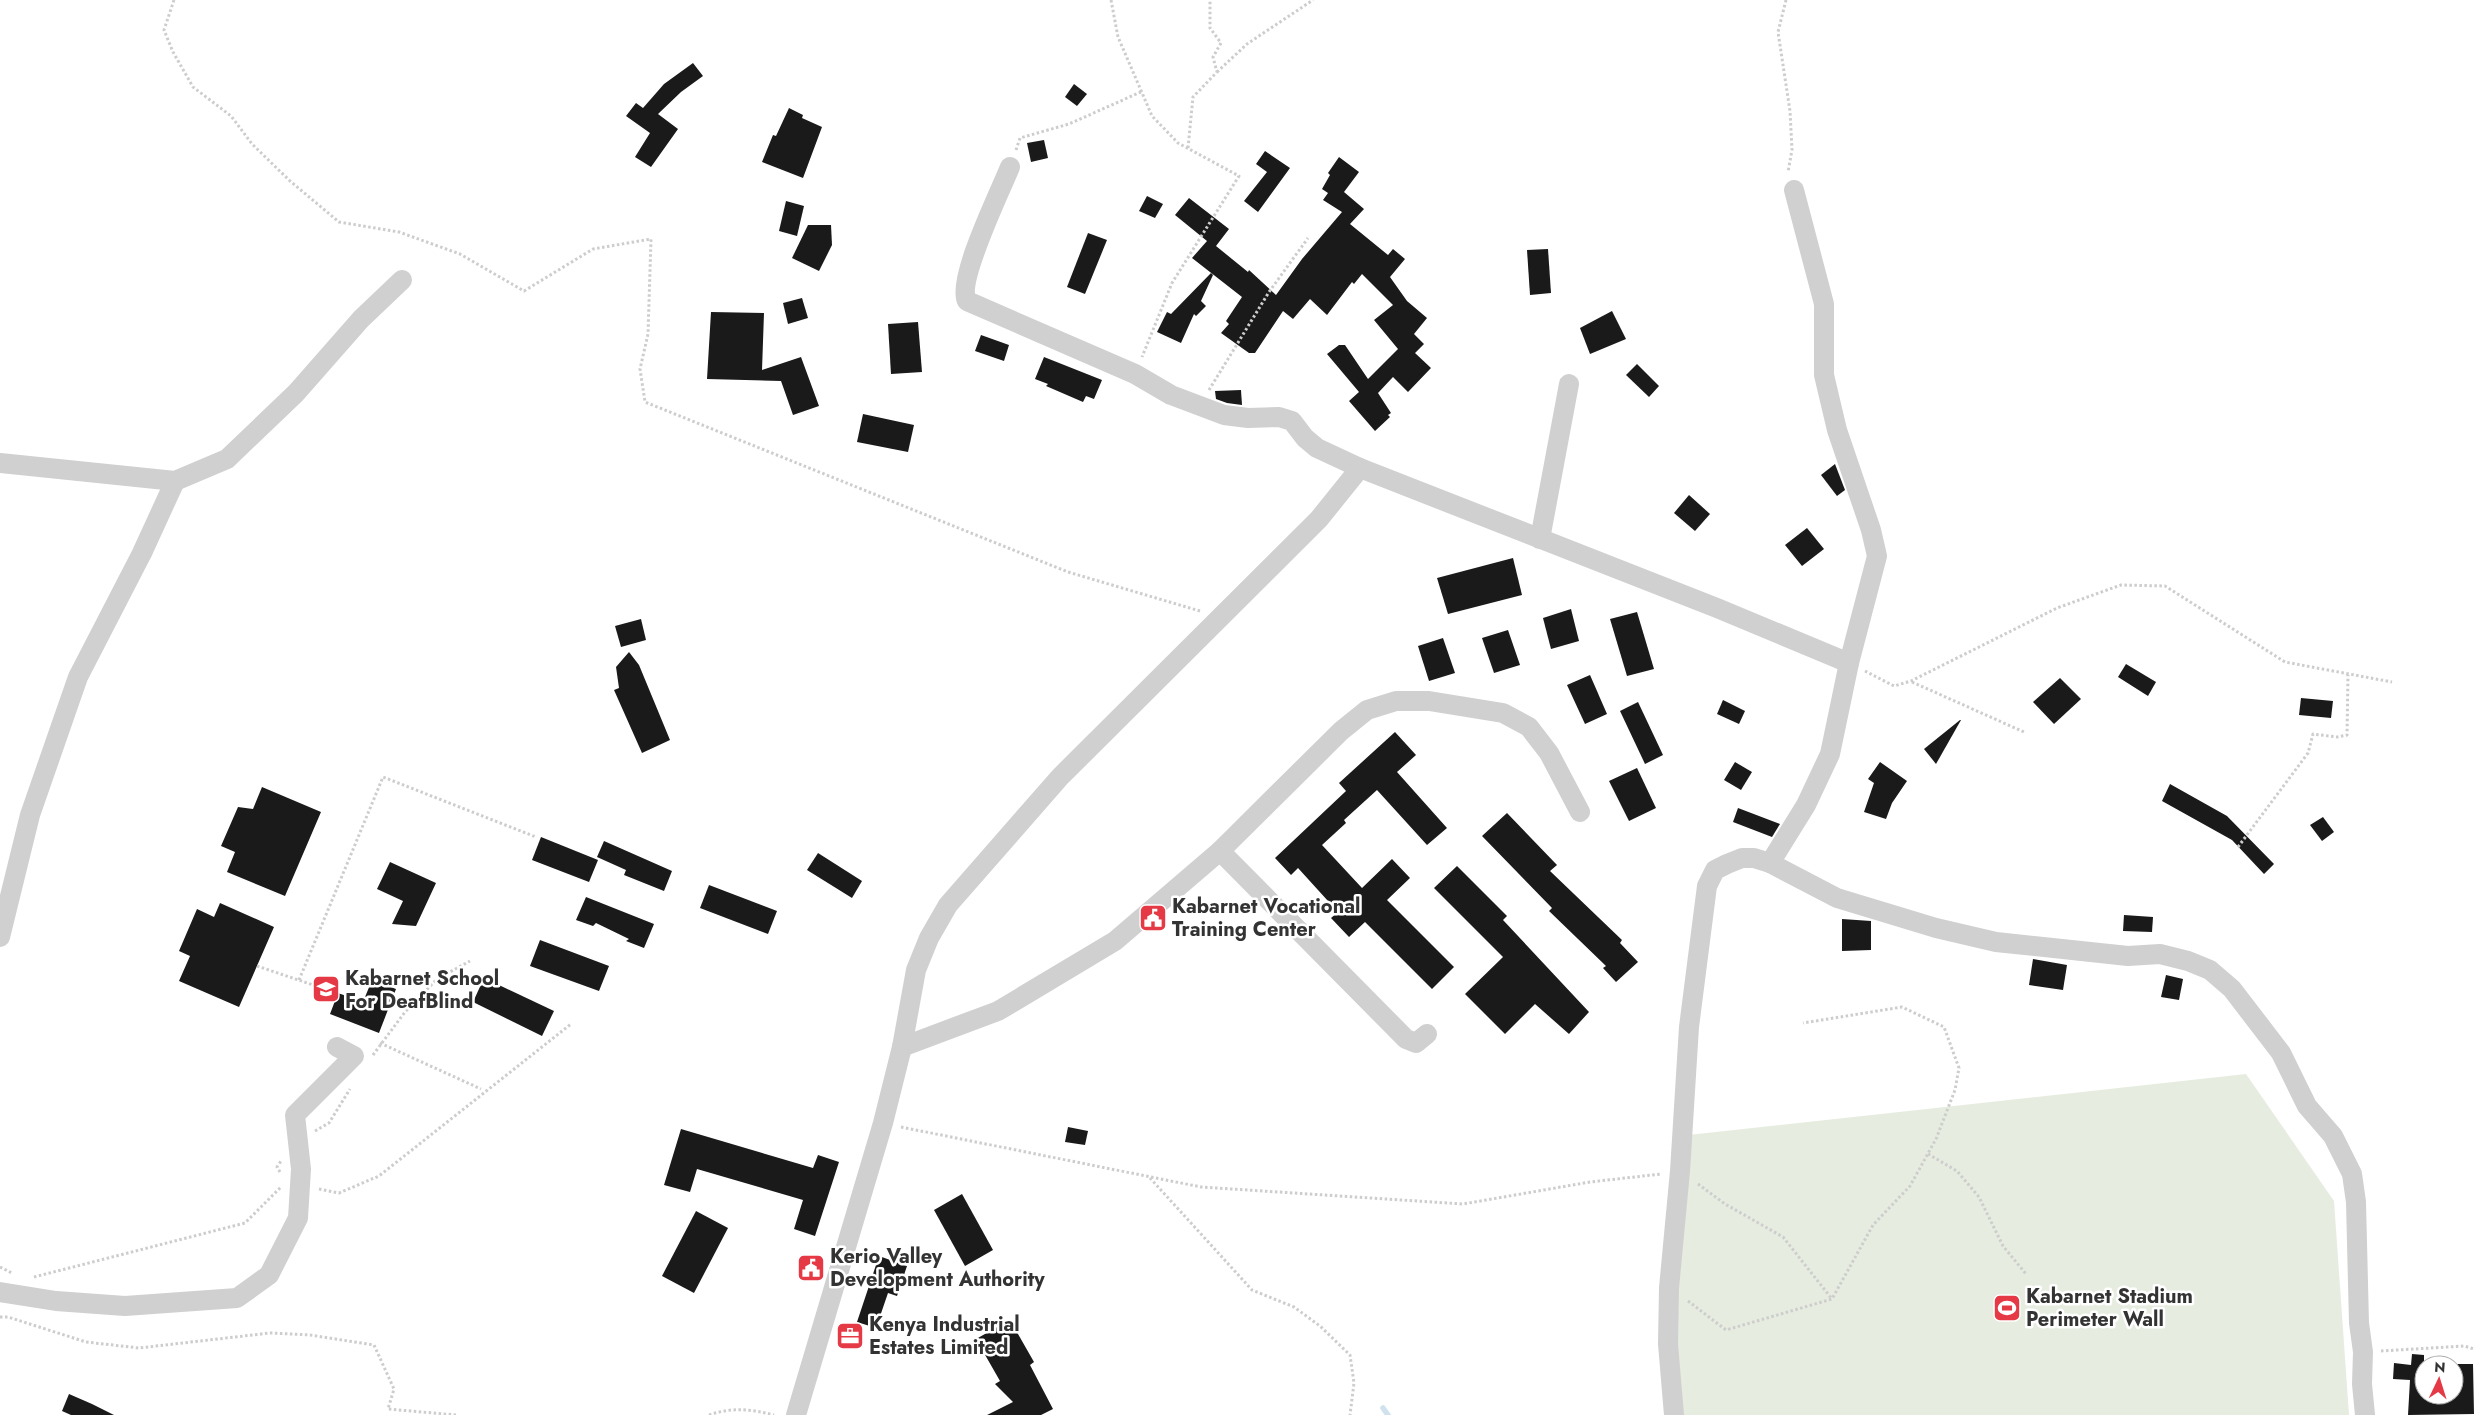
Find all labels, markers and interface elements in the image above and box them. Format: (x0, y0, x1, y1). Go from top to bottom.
place label: Kabarnet Vocational Training Center (1172, 892, 1360, 944)
public building icon: Kabarnet Vocational Training Center (1138, 903, 1168, 933)
place label: Kabarnet School For DeafBlind (345, 964, 499, 1016)
school or university icon: Kabarnet School For DeafBlind (311, 974, 341, 1004)
place label: Kerio Valley Development Authority (830, 1242, 1045, 1294)
public building icon: Kerio Valley Development Authority (796, 1253, 826, 1283)
place label: Kabarnet Stadium Perimeter Wall (2026, 1282, 2193, 1334)
sports icon: Kabarnet Stadium Perimeter Wall (1992, 1293, 2022, 1323)
place label: Kenya Industrial Estates Limited (869, 1310, 1020, 1362)
office icon: Kenya Industrial Estates Limited (835, 1321, 865, 1351)
north arrow (2414, 1355, 2464, 1405)
text: N (2434, 1357, 2446, 1377)

